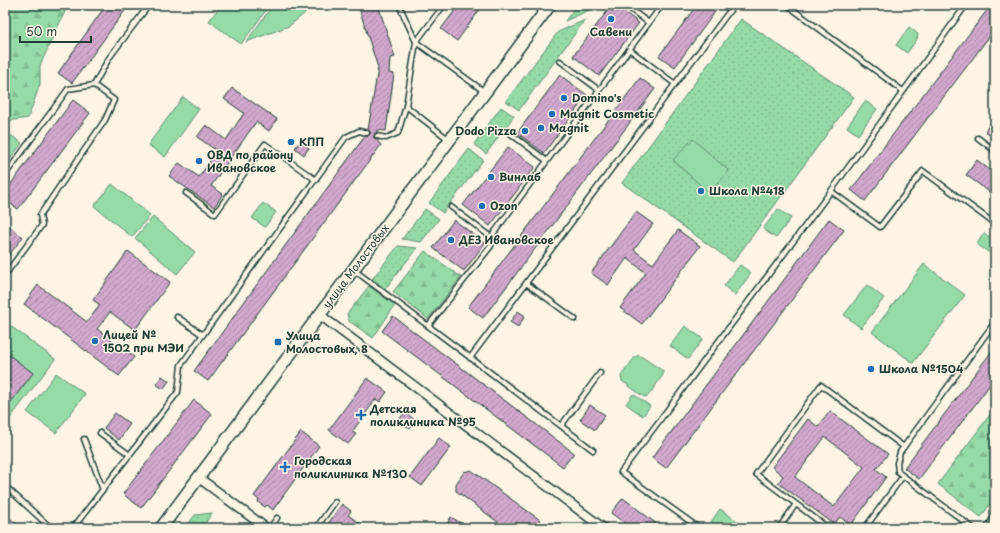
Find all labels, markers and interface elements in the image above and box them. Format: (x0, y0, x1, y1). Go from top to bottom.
marker: Савени (606, 14, 616, 24)
scale bar (20, 18, 91, 44)
text: 50 m (26, 22, 57, 40)
place label: Савени (590, 23, 632, 40)
place label: Domino's (572, 89, 621, 106)
marker: Domino's (559, 93, 569, 103)
place label: Magnit Cosmetic (560, 105, 654, 122)
marker: Magnit Cosmetic (547, 109, 557, 119)
place label: Magnit (549, 119, 589, 136)
place label: Dodo Pizza (455, 122, 518, 139)
marker: Magnit (536, 123, 546, 133)
marker: Dodo Pizza (520, 126, 530, 136)
place label: КПП (299, 133, 325, 150)
marker: КПП (286, 137, 296, 147)
place label: ОВД по району Ивановское (207, 146, 293, 176)
marker: ОВД по району Ивановское (194, 156, 204, 166)
place label: Винлаб (499, 168, 541, 185)
marker: Винлаб (486, 172, 496, 182)
place label: Школа №418 (709, 182, 785, 199)
marker: Школа №418 (696, 186, 706, 196)
place label: Ozon (490, 197, 518, 214)
marker: Ozon (477, 201, 487, 211)
street label: улица Молостовых (318, 220, 393, 311)
place label: ДЕЗ Ивановское (458, 231, 554, 248)
marker: ДЕЗ Ивановское (446, 235, 456, 245)
place label: Лицей № 1502 при МЭИ (103, 326, 184, 356)
place label: Улица Молостовых, 8 (285, 327, 368, 357)
marker: Лицей № 1502 при МЭИ (90, 336, 100, 346)
marker: Улица Молостовых, 8 (273, 337, 283, 347)
place label: Школа №1504 (879, 360, 964, 377)
marker: Школа №1504 (866, 364, 876, 374)
place label: Детская поликлиника №95 (369, 400, 476, 430)
marker: Детская поликлиника №95 (355, 409, 367, 421)
place label: Городская поликлиника №130 (294, 452, 407, 482)
marker: Городская поликлиника №130 (279, 461, 291, 473)

